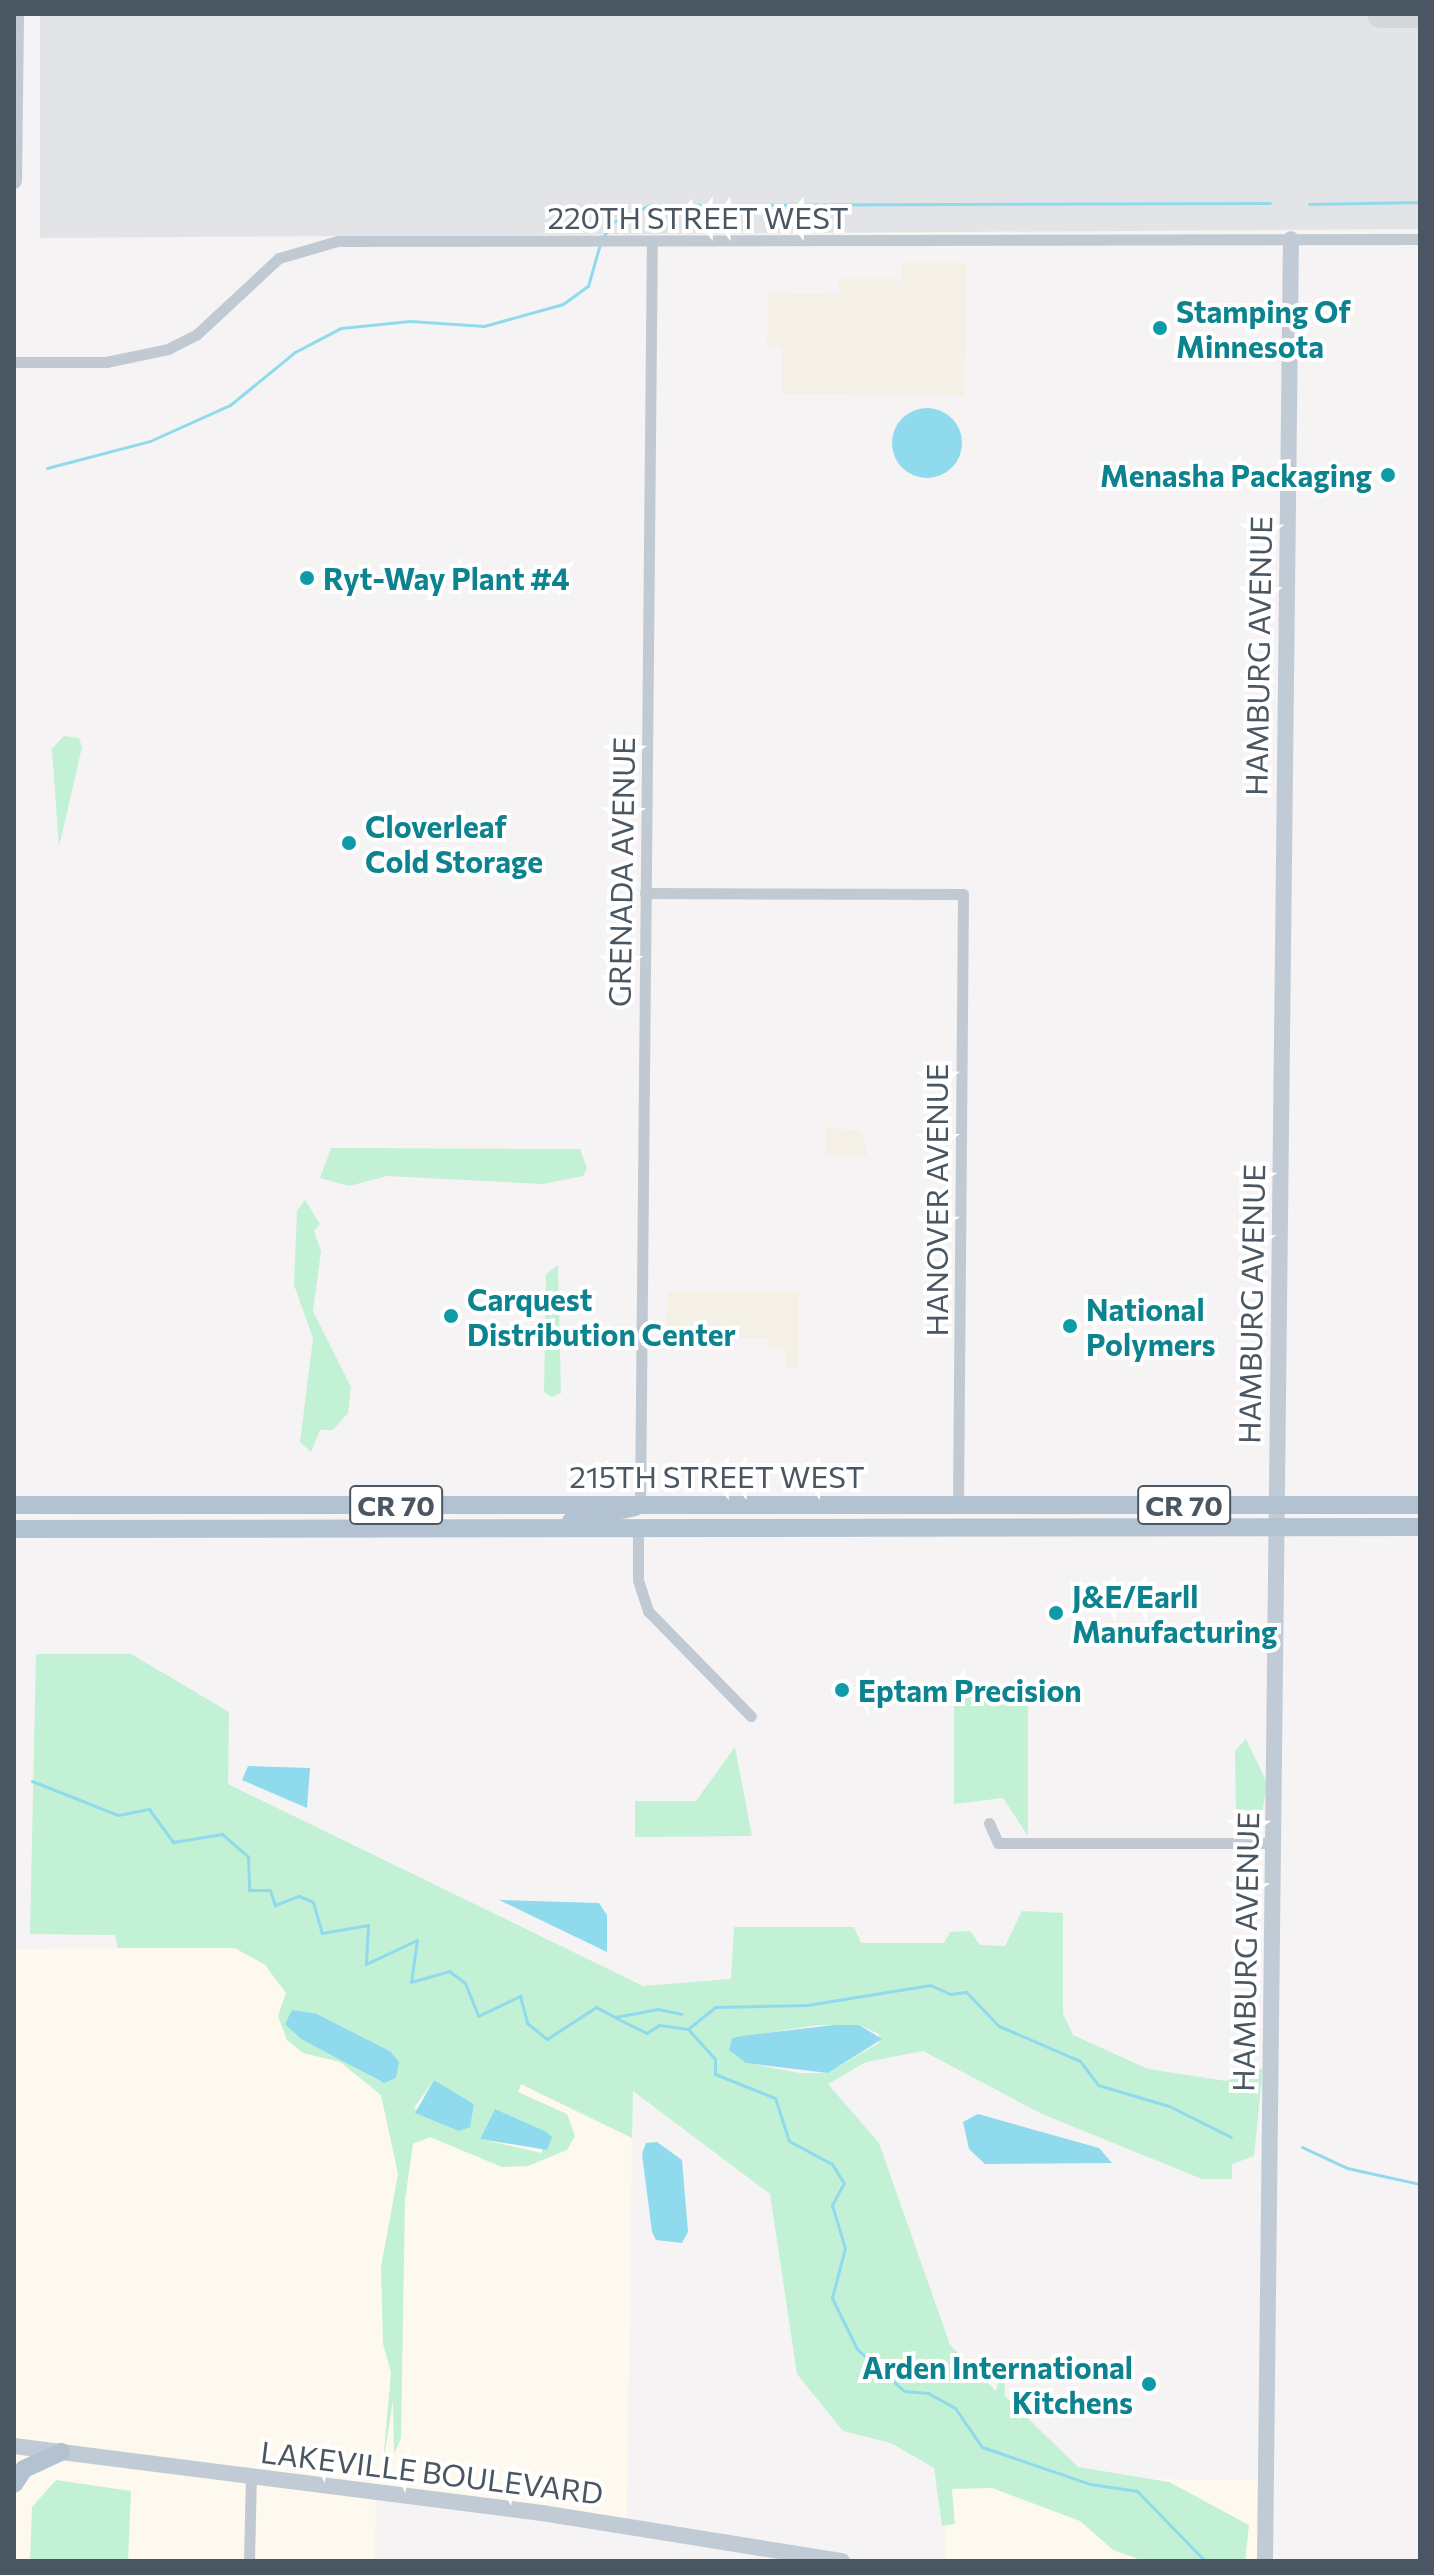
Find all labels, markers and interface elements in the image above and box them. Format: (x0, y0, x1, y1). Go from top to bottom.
street label: 220TH STREET WEST (547, 199, 849, 235)
place label: Stamping Of Minnesota (1176, 293, 1351, 364)
marker: Stamping Of Minnesota (1151, 319, 1169, 337)
place label: Menasha Packaging (1100, 457, 1372, 493)
marker: Menasha Packaging (1379, 466, 1397, 484)
street label: HAMBURG AVENUE (1238, 516, 1278, 796)
place label: Ryt-Way Plant #4 (323, 560, 570, 596)
marker: Ryt-Way Plant #4 (298, 569, 316, 587)
street label: GRENADA AVENUE (601, 737, 641, 1007)
place label: Cloverleaf Cold Storage (365, 808, 543, 878)
marker: Cloverleaf Cold Storage (340, 834, 358, 852)
street label: HANOVER AVENUE (918, 1063, 954, 1337)
street label: HAMBURG AVENUE (1231, 1164, 1271, 1444)
place label: Carquest Distribution Center (467, 1281, 736, 1352)
place label: National Polymers (1086, 1291, 1216, 1362)
marker: Carquest Distribution Center (442, 1307, 460, 1325)
marker: National Polymers (1061, 1317, 1079, 1335)
street label: 215TH STREET WEST (569, 1458, 865, 1494)
road number: CR 70 (348, 1481, 444, 1529)
road number: CR 70 (1136, 1481, 1232, 1529)
place label: J&E/Earll Manufacturing (1072, 1578, 1278, 1648)
marker: J&E/Earll Manufacturing (1047, 1604, 1065, 1622)
place label: Eptam Precision (858, 1672, 1082, 1708)
marker: Eptam Precision (833, 1681, 851, 1699)
street label: HAMBURG AVENUE (1225, 1812, 1265, 2092)
place label: Arden International Kitchens (862, 2349, 1133, 2420)
marker: Arden International Kitchens (1140, 2375, 1158, 2393)
street label: LAKEVILLE BOULEVARD (259, 2433, 605, 2511)

